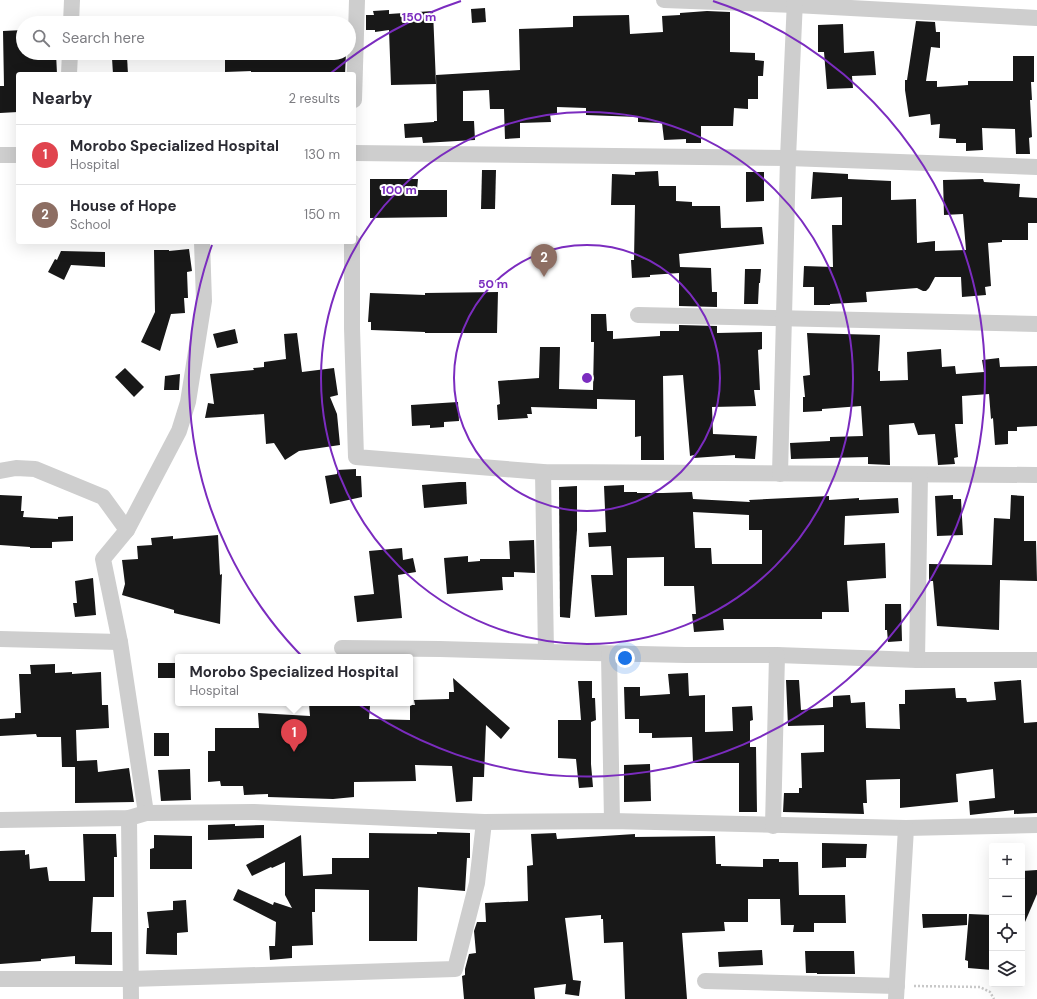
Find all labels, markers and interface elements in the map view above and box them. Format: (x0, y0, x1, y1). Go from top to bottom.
text: 150 m (402, 9, 436, 25)
search box (16, 16, 356, 60)
icon: search (30, 27, 52, 49)
text: Search here (62, 28, 145, 48)
text: Nearby (32, 87, 92, 109)
text: 2 results (289, 90, 340, 107)
text: Morobo Specialized Hospital (70, 136, 279, 156)
text: 1 (43, 146, 47, 163)
text: 130 m (304, 146, 340, 163)
text: Hospital (70, 156, 119, 173)
text: 100 m (381, 182, 417, 198)
text: House of Hope (70, 196, 177, 216)
text: 2 (41, 206, 49, 223)
text: 150 m (304, 206, 340, 223)
text: School (70, 216, 111, 233)
pin: 2 (531, 244, 557, 277)
text: 50 m (478, 276, 508, 292)
centre of rings (580, 371, 594, 385)
your location (615, 648, 635, 668)
popup (175, 654, 413, 706)
text: Morobo Specialized Hospital (190, 662, 398, 682)
text: Hospital (190, 682, 239, 699)
pin: 1 (281, 719, 307, 752)
map controls (989, 843, 1025, 987)
button: + (989, 843, 1025, 879)
button: − (989, 879, 1025, 915)
button: locate (989, 915, 1025, 951)
button: layers (989, 951, 1025, 987)

